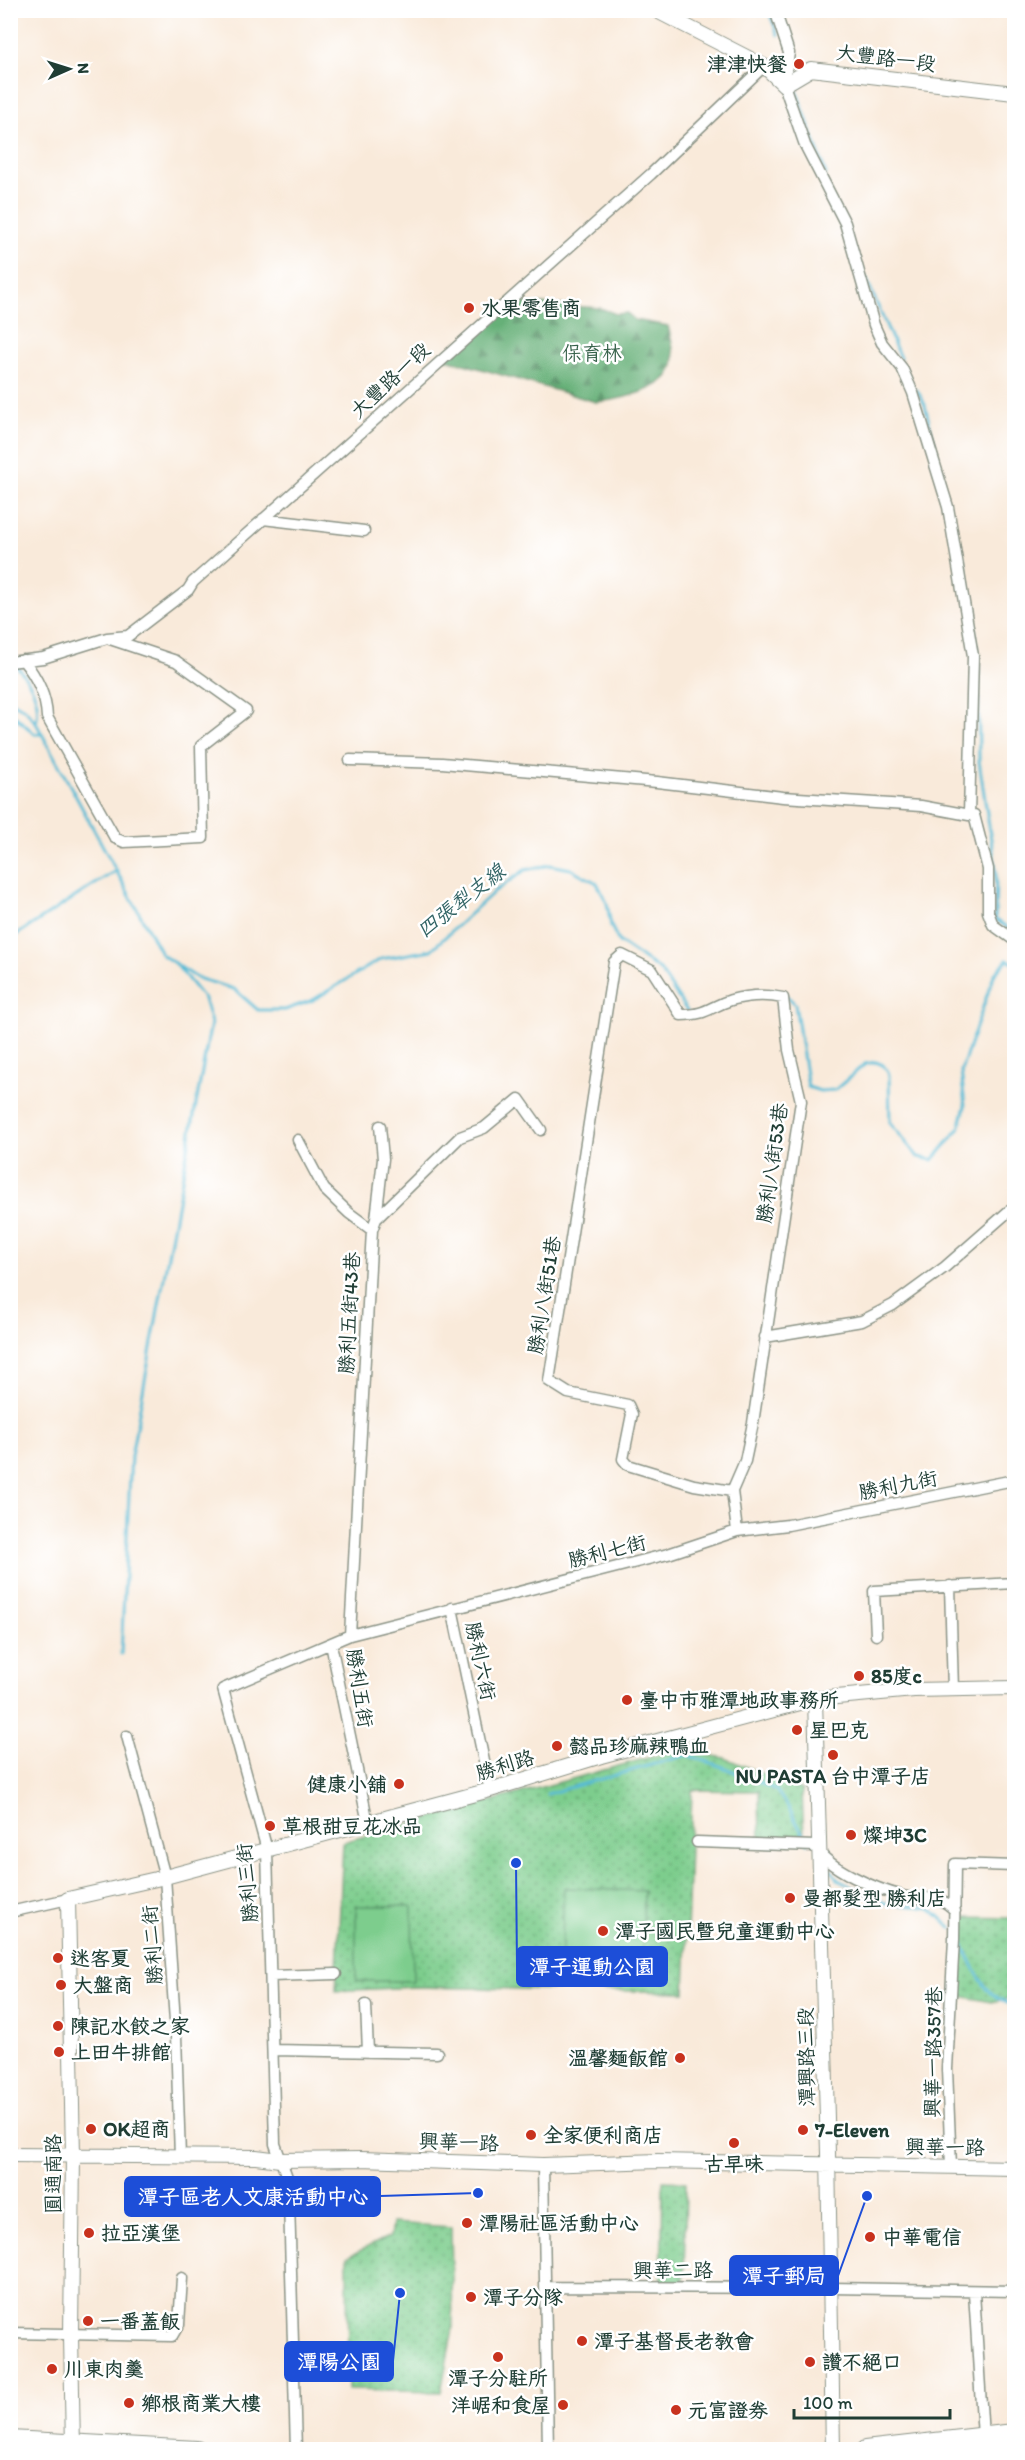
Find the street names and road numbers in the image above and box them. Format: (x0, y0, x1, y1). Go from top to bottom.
street label: 大豐路一段 (835, 40, 937, 76)
street label: 大豐路一段 (345, 337, 435, 423)
street label: 勝利八街53巷 (752, 1100, 792, 1225)
street label: 勝利八街51巷 (523, 1233, 565, 1356)
street label: 勝利五街43巷 (334, 1250, 364, 1375)
street label: 勝利九街 (856, 1466, 940, 1504)
street label: 勝利七街 (565, 1530, 649, 1572)
street label: 勝利六街 (461, 1619, 501, 1703)
street label: 勝利五街 (342, 1647, 378, 1729)
street label: 勝利路 (473, 1744, 538, 1785)
street label: 勝利三街 (232, 1842, 262, 1924)
street label: 勝利二街 (137, 1904, 167, 1986)
street label: 興華一路357巷 (920, 1985, 946, 2118)
street label: 潭興路三段 (793, 2007, 819, 2107)
street label: 興華一路 (419, 2129, 500, 2155)
street label: 圓通南路 (41, 2133, 65, 2214)
street label: 興華一路 (905, 2134, 986, 2160)
street label: 興華二路 (633, 2258, 714, 2282)

